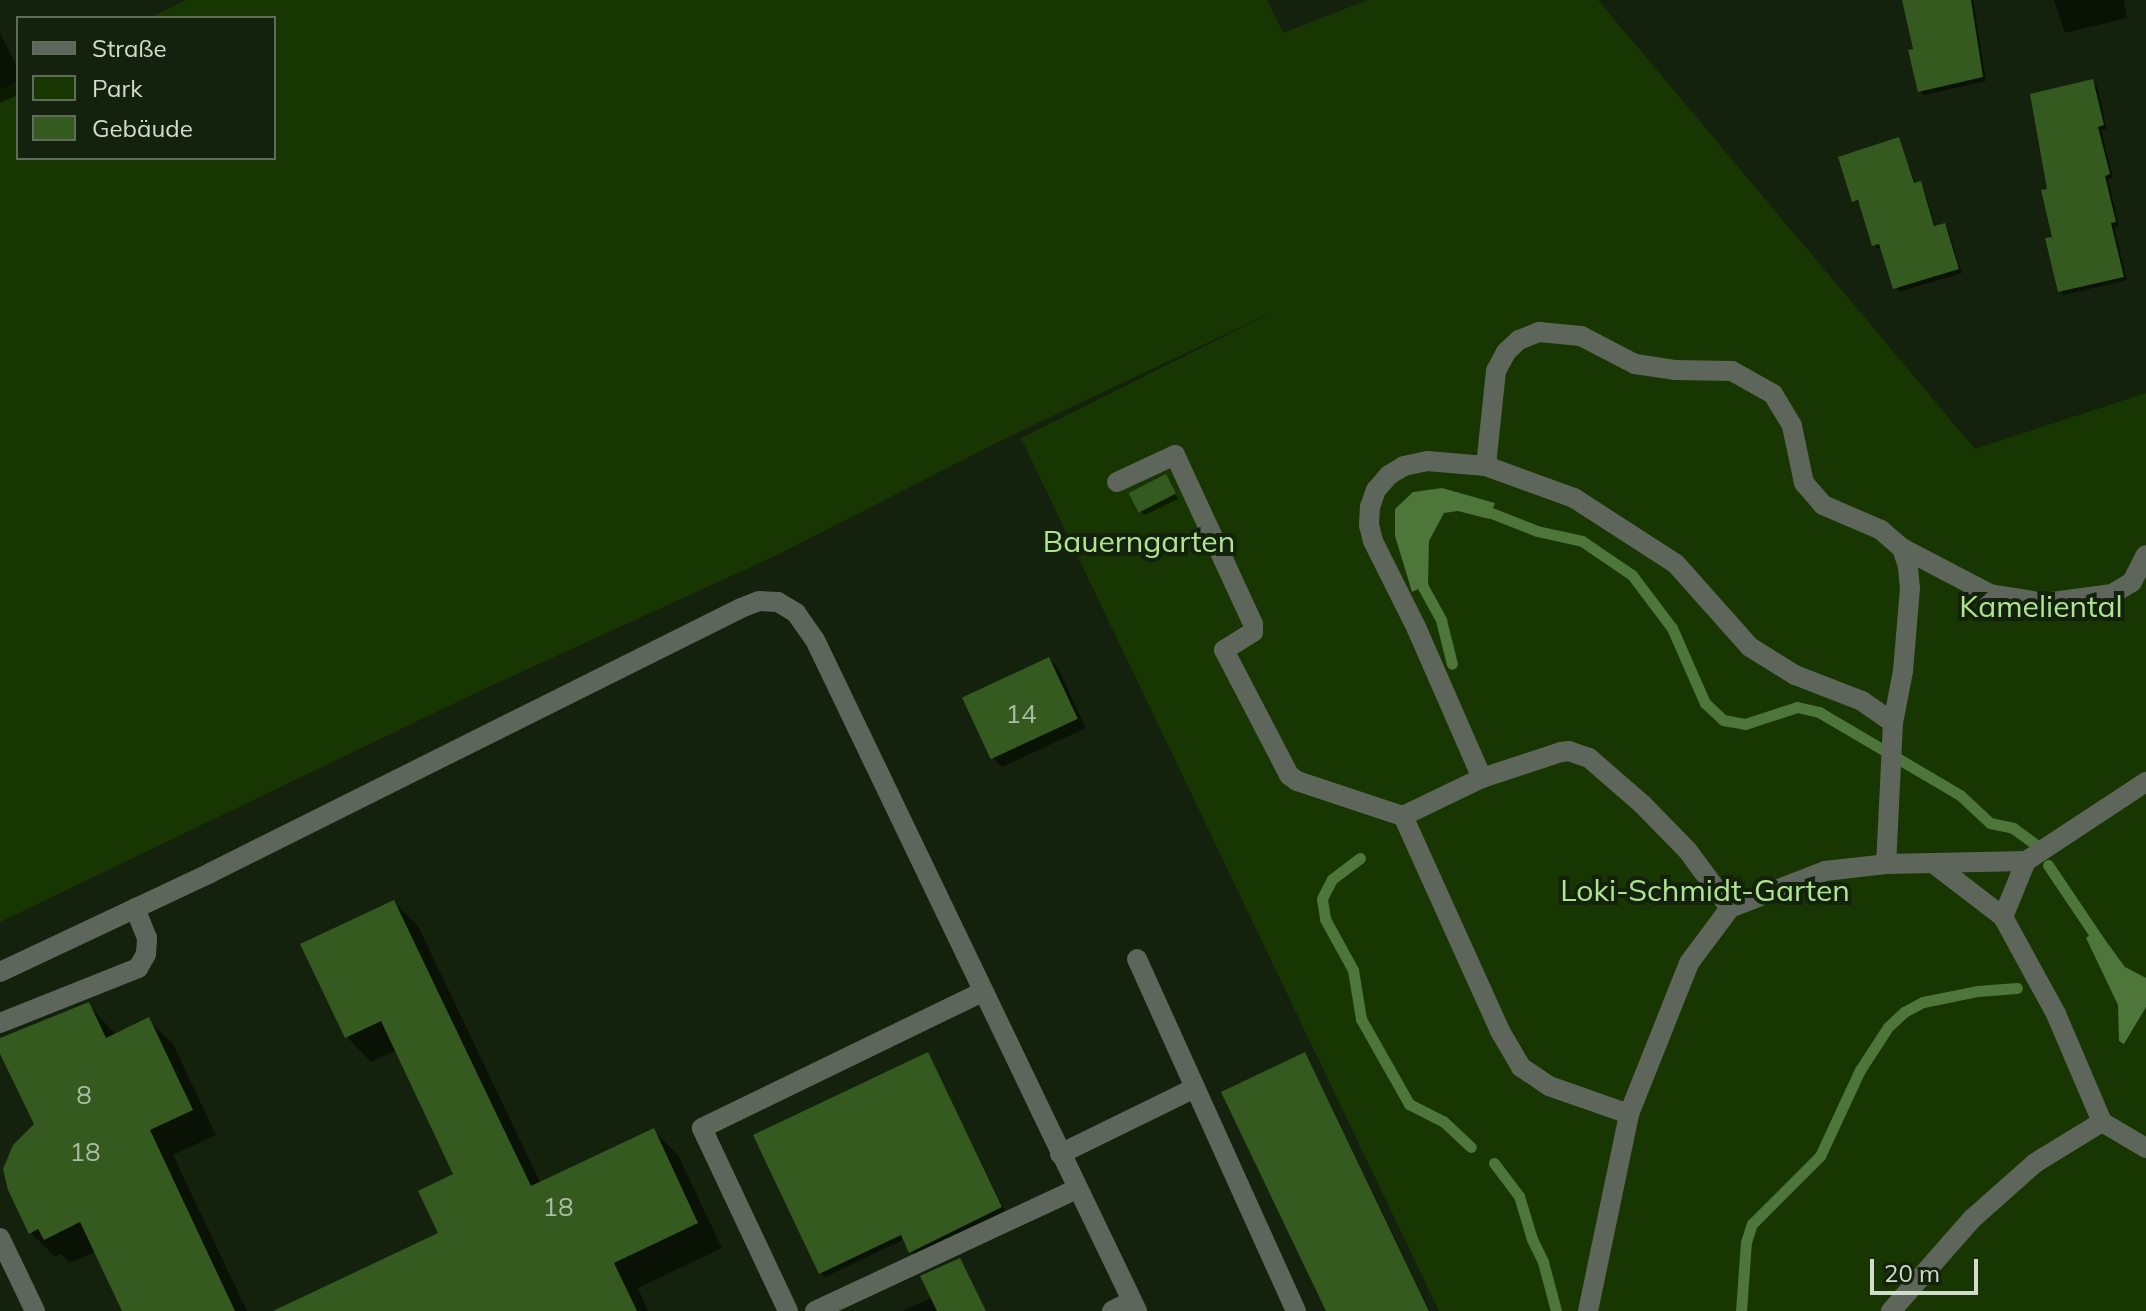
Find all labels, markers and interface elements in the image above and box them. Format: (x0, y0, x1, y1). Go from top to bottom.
legend (16, 16, 276, 160)
text: Straße (92, 33, 167, 63)
text: Park (92, 73, 143, 103)
text: Gebäude (92, 113, 193, 143)
park label: Bauerngarten (1043, 523, 1235, 559)
park label: Kameliental (1959, 588, 2123, 624)
house number: 14 (1005, 698, 1037, 730)
park label: Loki-Schmidt-Garten (1560, 872, 1850, 908)
house number: 8 (76, 1079, 92, 1111)
house number: 18 (69, 1136, 101, 1168)
house number: 18 (542, 1191, 574, 1223)
scale bar (1874, 1243, 1982, 1293)
text: 20 m (1884, 1258, 1940, 1288)

